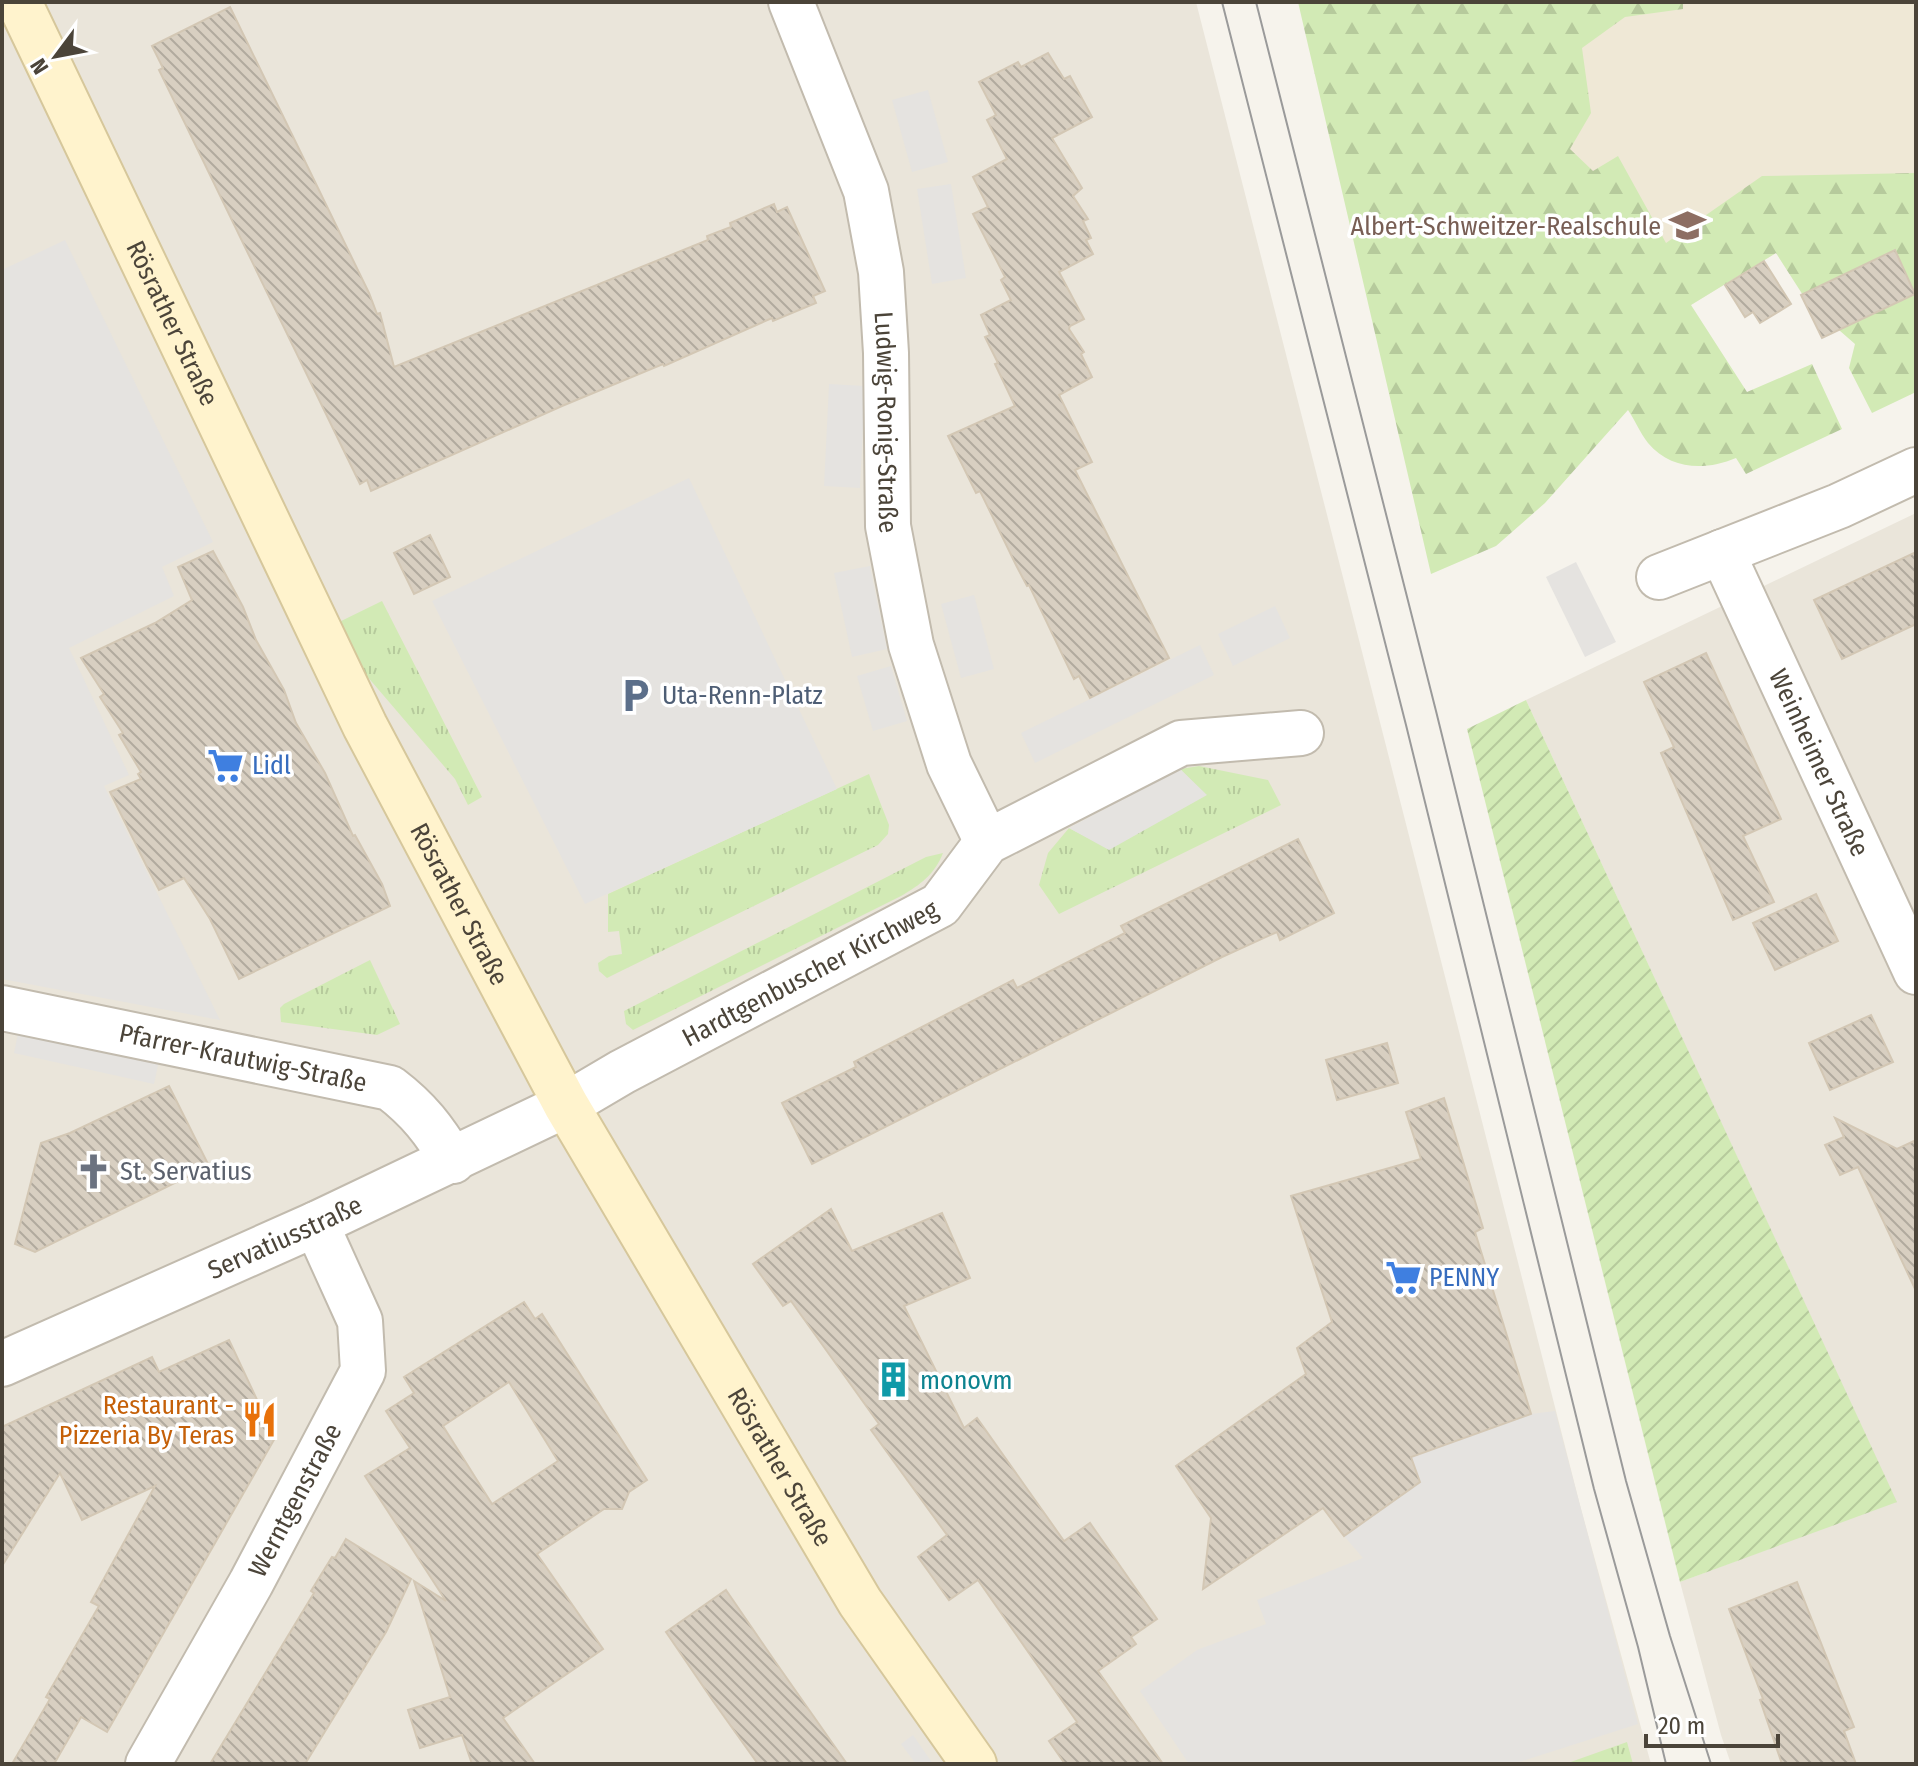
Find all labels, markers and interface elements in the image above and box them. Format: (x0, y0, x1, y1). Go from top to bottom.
north arrow (16, 16, 96, 96)
text: N (25, 54, 54, 79)
school or university icon: Albert-Schweitzer-Realschule (1668, 207, 1706, 245)
place label: Albert-Schweitzer-Realschule (1350, 211, 1661, 242)
street label: Rösrather Straße (120, 236, 225, 411)
street label: Ludwig-Ronig-Straße (868, 311, 905, 536)
street label: Weinheimer Straße (1763, 664, 1876, 861)
parking icon: Uta-Renn-Platz (617, 676, 655, 714)
place label: Uta-Renn-Platz (662, 680, 823, 711)
supermarket icon: Lidl (207, 746, 245, 784)
place label: Lidl (252, 750, 291, 781)
street label: Rösrather Straße (404, 818, 515, 990)
street label: Hardtgenbuscher Kirchweg (677, 893, 944, 1053)
street label: Pfarrer-Krautwig-Straße (116, 1017, 370, 1098)
church icon: St. Servatius (75, 1152, 113, 1190)
place label: St. Servatius (120, 1156, 252, 1187)
street label: Servatiusstraße (203, 1189, 367, 1286)
supermarket icon: PENNY (1384, 1258, 1422, 1296)
place label: PENNY (1429, 1262, 1499, 1293)
building icon: monovm (875, 1361, 913, 1399)
place label: monovm (920, 1365, 1013, 1396)
street label: Rösrather Straße (721, 1382, 839, 1552)
place label: Restaurant - Pizzeria By Teras (59, 1390, 234, 1451)
restaurant icon: Restaurant - Pizzeria By Teras (241, 1401, 279, 1439)
street label: Werntgenstraße (242, 1418, 348, 1582)
scale bar (1646, 1698, 1778, 1748)
text: 20 m (1658, 1712, 1705, 1740)

